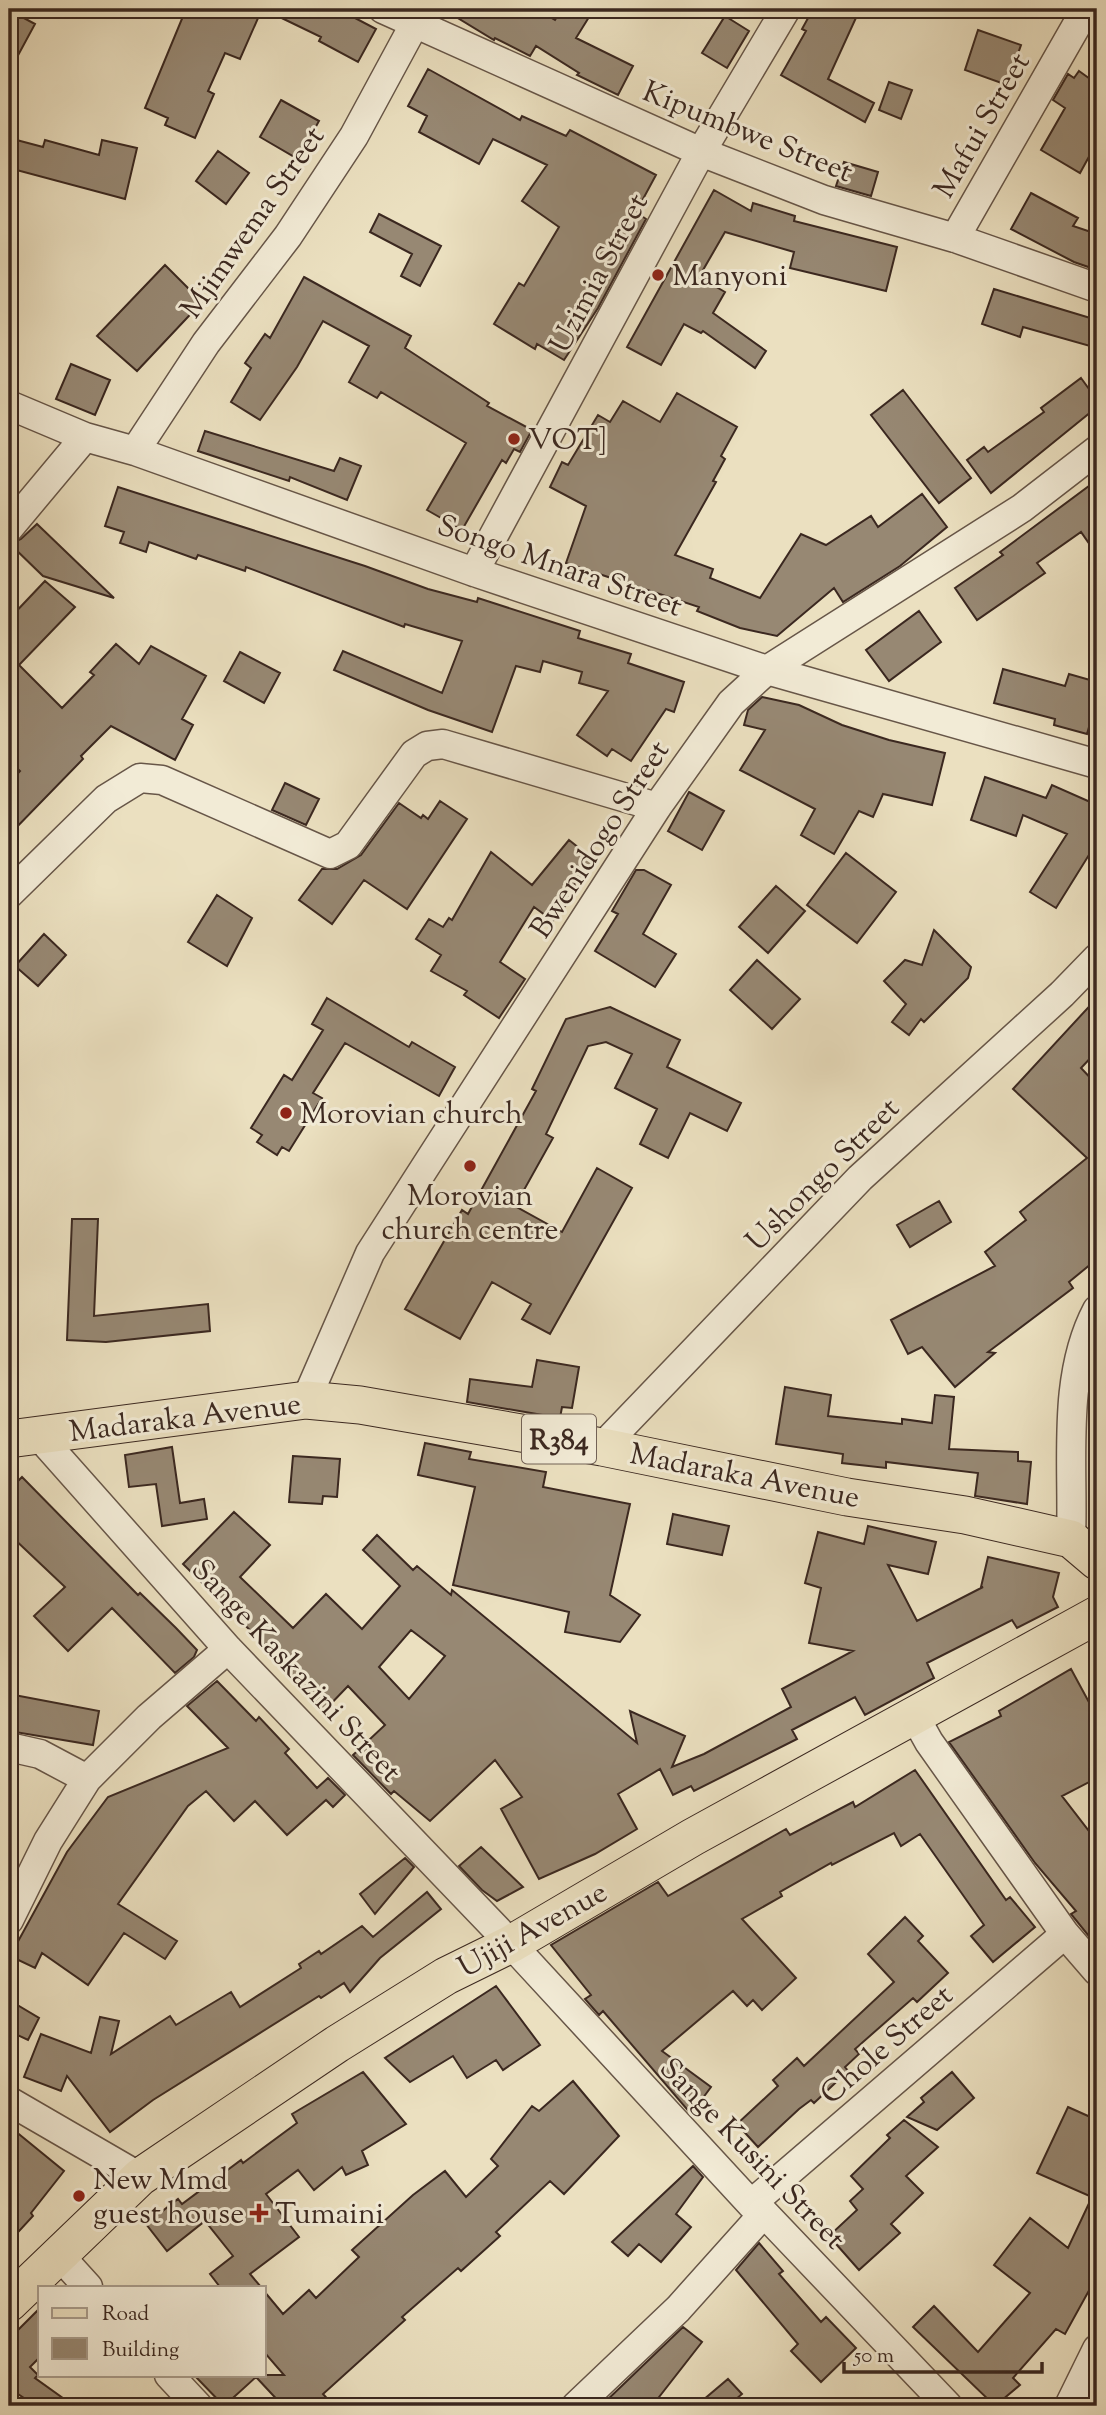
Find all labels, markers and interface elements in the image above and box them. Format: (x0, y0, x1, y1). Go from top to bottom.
street label: Mafui Street (924, 46, 1042, 207)
street label: Kipumbwe Street (635, 72, 859, 195)
street label: Mjimwema Street (172, 119, 336, 328)
street label: Uzimia Street (540, 187, 660, 362)
place label: Manyoni (672, 256, 787, 299)
marker: Manyoni (650, 267, 666, 283)
place label: VOT] (528, 420, 607, 463)
marker: VOT] (506, 431, 522, 447)
street label: Songo Mnara Street (431, 505, 688, 629)
street label: Bwenidogo Street (521, 733, 681, 948)
street label: Ushongo Street (737, 1089, 910, 1262)
place label: Morovian church (300, 1094, 523, 1137)
marker: Morovian church (278, 1105, 294, 1121)
marker: Morovian church centre (462, 1158, 478, 1174)
place label: Morovian church centre (381, 1176, 559, 1253)
street label: Madaraka Avenue (67, 1384, 304, 1455)
road number: R384 (522, 1414, 596, 1464)
street label: Madaraka Avenue (626, 1434, 863, 1521)
street label: Sange Kaskazini Street (180, 1550, 410, 1793)
street label: Ujiji Avenue (451, 1872, 616, 1990)
street label: Chole Street (812, 1976, 964, 2116)
street label: Sange Kusini Street (648, 2049, 854, 2260)
place label: New Mmd guest house (93, 2160, 244, 2237)
marker: New Mmd guest house (71, 2188, 87, 2204)
place label: Tumaini (275, 2194, 384, 2237)
marker: Tumaini (249, 2203, 269, 2223)
legend (38, 2286, 266, 2376)
text: Road (102, 2300, 149, 2330)
scale bar (844, 2331, 1041, 2375)
text: Building (102, 2336, 179, 2366)
text: 50 m (853, 2342, 894, 2372)

